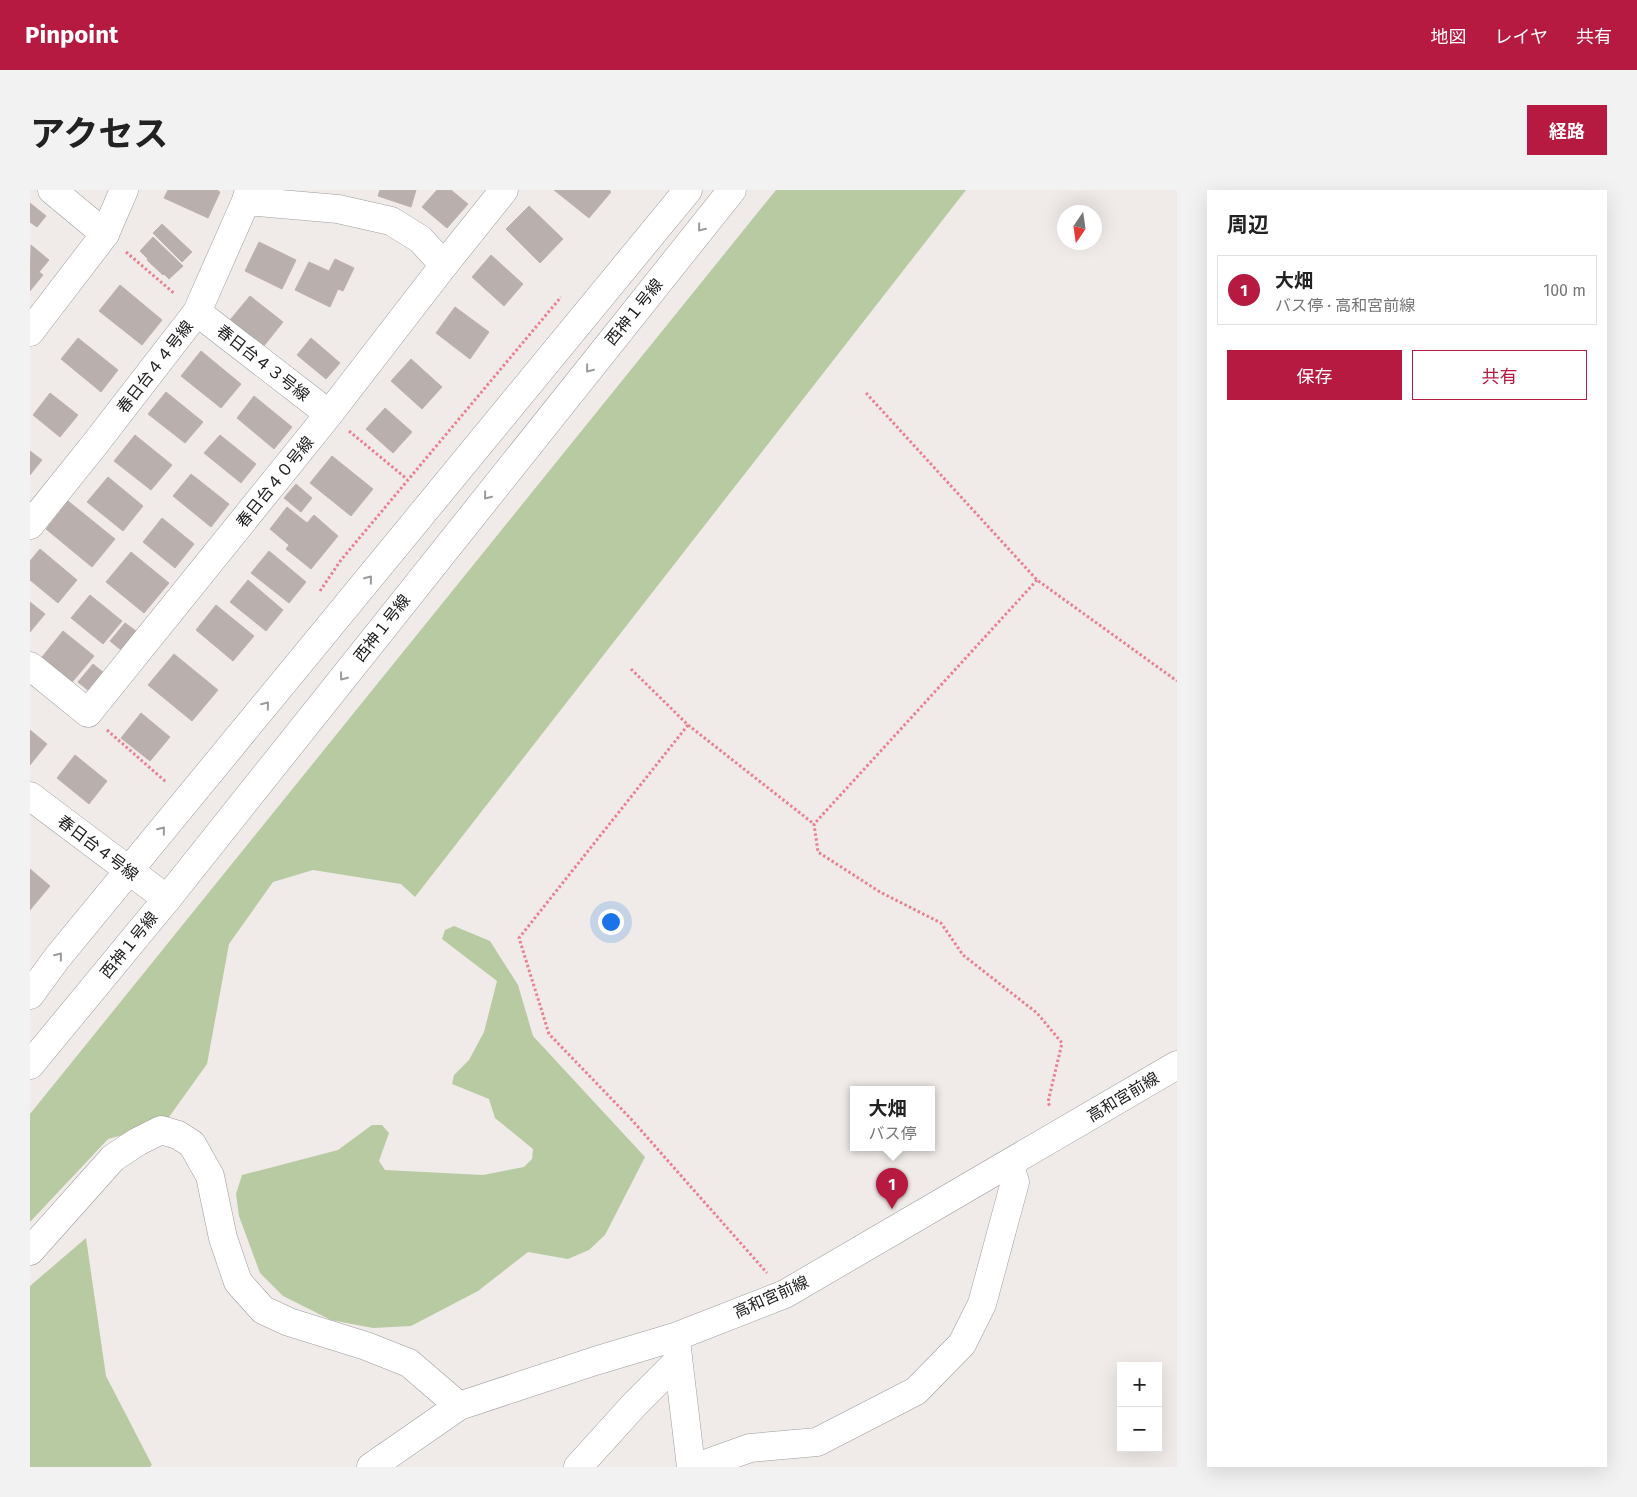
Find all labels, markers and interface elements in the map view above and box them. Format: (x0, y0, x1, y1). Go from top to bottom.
text: Pinpoint (25, 21, 118, 49)
text: 地図 (1431, 26, 1467, 48)
text: レイヤ (1495, 26, 1548, 48)
text: 共有 (1576, 26, 1612, 48)
button: 経路 (1527, 105, 1607, 155)
text: アクセス (30, 113, 168, 155)
north arrow (1057, 205, 1102, 250)
text: 周辺 (1227, 212, 1269, 238)
one-way arrow (699, 222, 707, 231)
text: 大畑 (1275, 269, 1313, 292)
street label: 西神１号線 (601, 275, 667, 349)
text: 1 (1240, 281, 1248, 300)
text: 100 m (1543, 281, 1586, 300)
text: バス停 · 高和宮前線 (1275, 296, 1415, 315)
street label: 春日台４４号線 (113, 317, 197, 417)
street label: 春日台４３号線 (213, 321, 313, 405)
button: 保存 (1227, 350, 1402, 400)
button: 共有 (1412, 350, 1587, 400)
one-way arrow (585, 363, 594, 372)
street label: 春日台４０号線 (232, 432, 318, 532)
one-way arrow (484, 490, 493, 499)
one-way arrow (363, 576, 372, 585)
street label: 西神１号線 (350, 591, 414, 665)
one-way arrow (339, 672, 348, 681)
one-way arrow (260, 702, 268, 711)
street label: 春日台４号線 (54, 812, 142, 884)
one-way arrow (157, 827, 166, 836)
street label: 西神１号線 (96, 908, 162, 982)
your location (598, 909, 624, 935)
one-way arrow (54, 953, 62, 962)
street label: 高和宮前線 (1084, 1068, 1162, 1126)
popup (850, 1086, 935, 1151)
text: 大畑 (868, 1097, 907, 1120)
text: バス停 (868, 1124, 917, 1143)
pin: 1 (876, 1168, 908, 1209)
street label: 高和宮前線 (731, 1272, 811, 1322)
map controls (1117, 1362, 1162, 1452)
button: + (1117, 1362, 1162, 1407)
button: − (1117, 1407, 1162, 1452)

